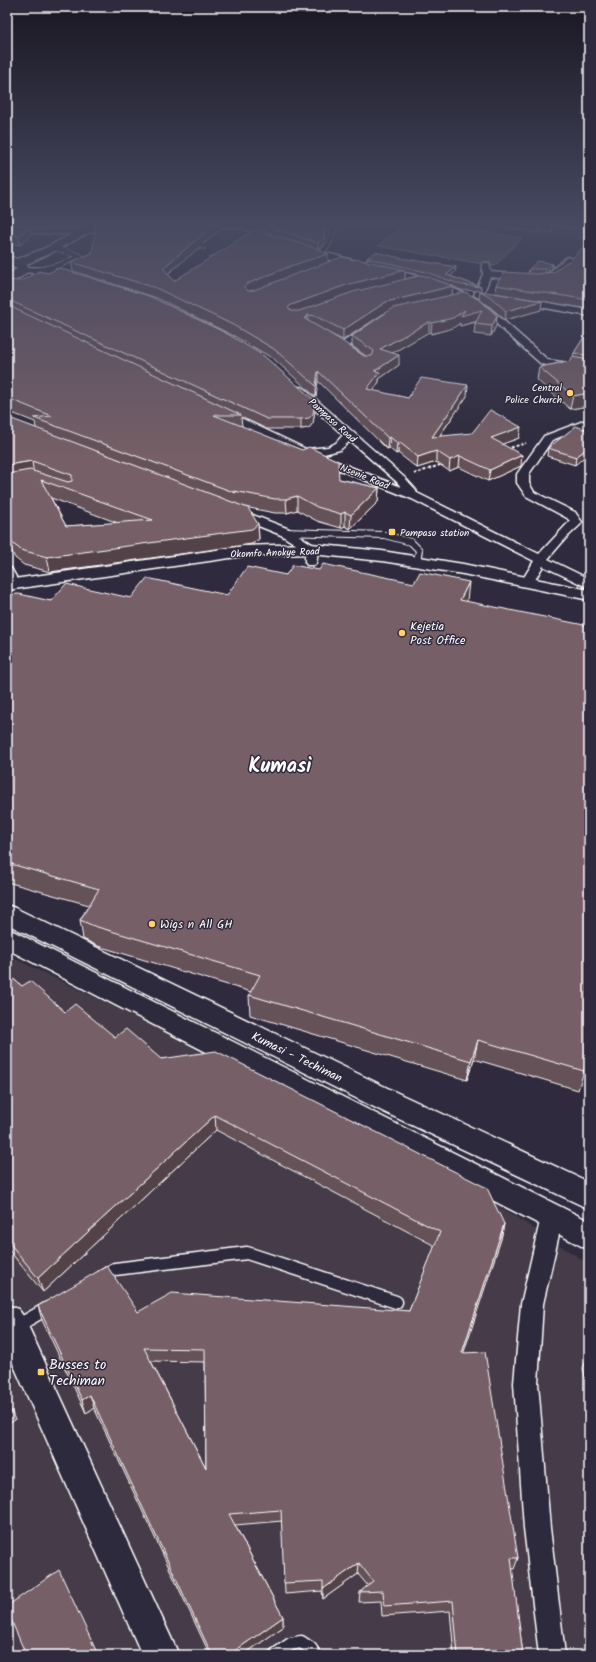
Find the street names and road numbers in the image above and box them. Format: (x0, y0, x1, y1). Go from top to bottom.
street label: Pampaso Road (305, 395, 361, 448)
street label: Nsenie Road (338, 460, 393, 494)
street label: Okomfo Anokye Road (230, 543, 321, 563)
street label: Kumasi - Techiman (248, 1027, 346, 1088)

